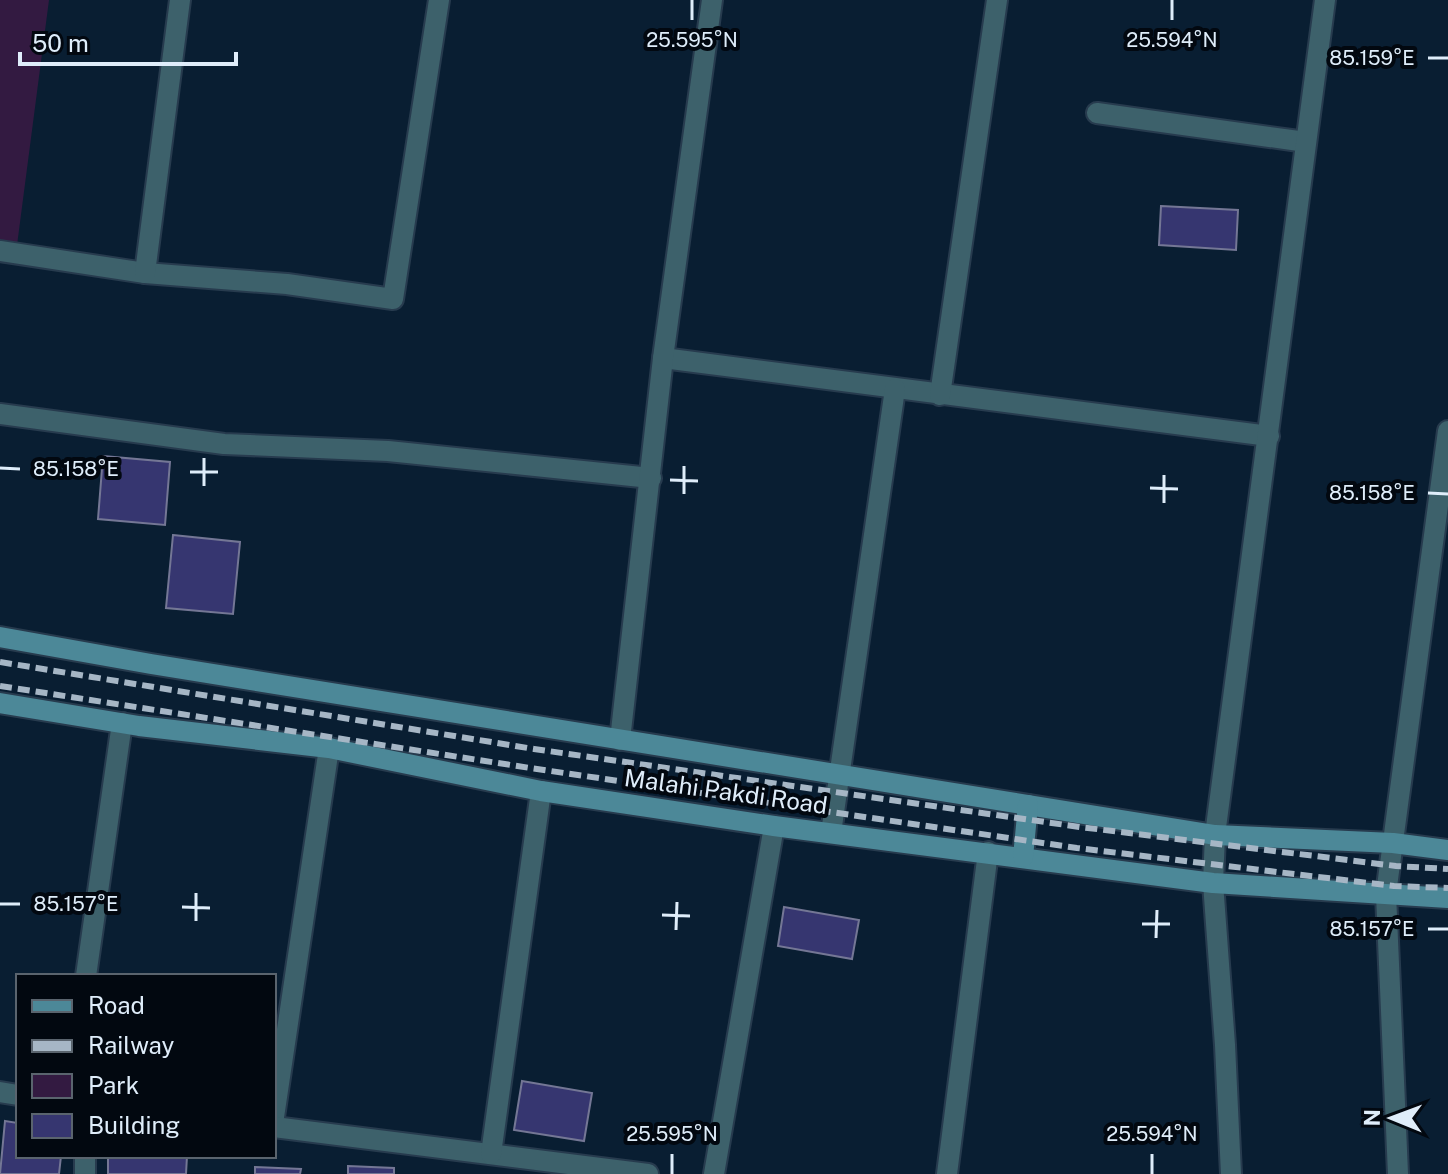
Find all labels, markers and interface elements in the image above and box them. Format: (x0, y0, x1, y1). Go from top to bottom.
scale bar (20, 16, 236, 66)
text: 25.595°N (646, 28, 738, 52)
text: 25.594°N (1126, 28, 1218, 52)
text: 50 m (32, 29, 89, 57)
text: 85.159°E (1329, 46, 1415, 70)
text: 85.158°E (33, 457, 119, 481)
text: 85.158°E (1329, 481, 1415, 505)
street label: Malahi Pakdi Road (623, 763, 829, 819)
text: 85.157°E (34, 892, 118, 916)
text: 85.157°E (1330, 917, 1414, 941)
legend (16, 974, 276, 1158)
text: Road (88, 991, 145, 1019)
text: Railway (88, 1031, 174, 1059)
text: Park (88, 1071, 139, 1099)
north arrow (1352, 1078, 1432, 1158)
text: N (1359, 1109, 1385, 1126)
text: Building (88, 1111, 180, 1139)
text: 25.595°N (626, 1122, 718, 1146)
text: 25.594°N (1106, 1122, 1198, 1146)

